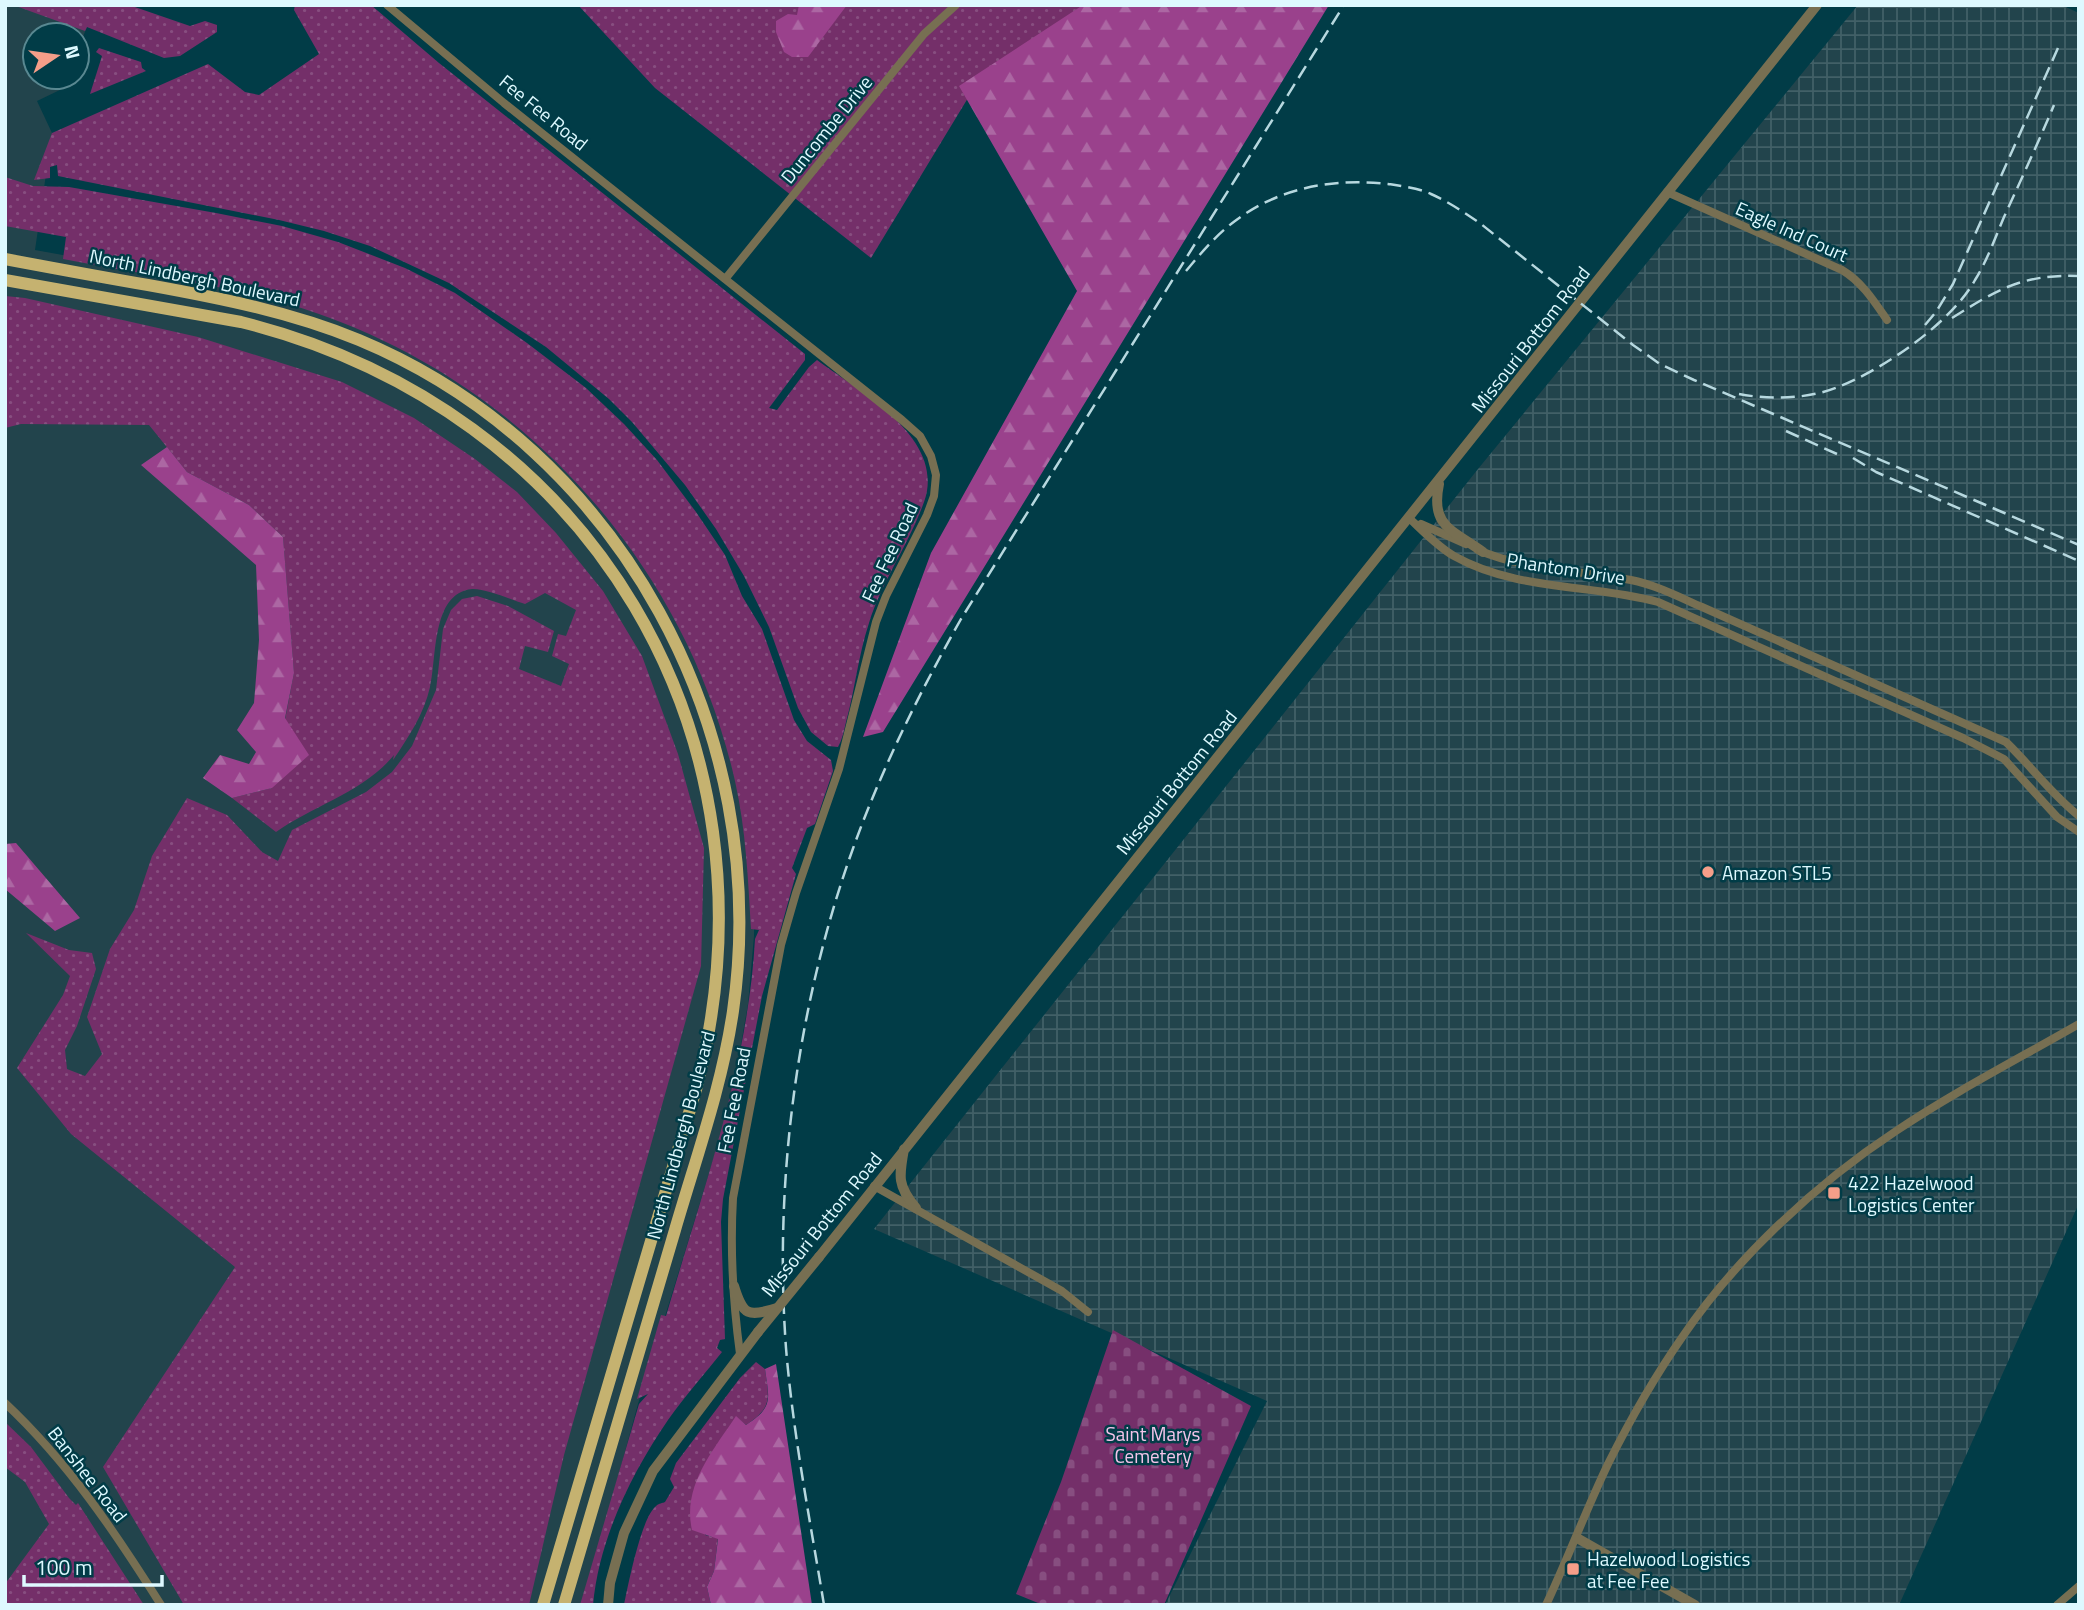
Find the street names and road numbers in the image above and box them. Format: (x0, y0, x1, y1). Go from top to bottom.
street label: Fee Fee Road (493, 67, 595, 157)
street label: Duncombe Drive (773, 69, 879, 189)
street label: Eagle Ind Court (1731, 193, 1853, 269)
street label: North Lindbergh Boulevard (87, 241, 303, 313)
street label: Missouri Bottom Road (1463, 260, 1597, 418)
street label: Fee Fee Road (853, 497, 925, 607)
street label: Phantom Drive (1505, 544, 1627, 592)
street label: Missouri Bottom Road (1108, 703, 1244, 861)
street label: North Lindbergh Boulevard (638, 1028, 722, 1242)
street label: Fee Fee Road (709, 1045, 757, 1155)
street label: Missouri Bottom Road (753, 1145, 889, 1303)
street label: Banshee Road (41, 1420, 135, 1528)

